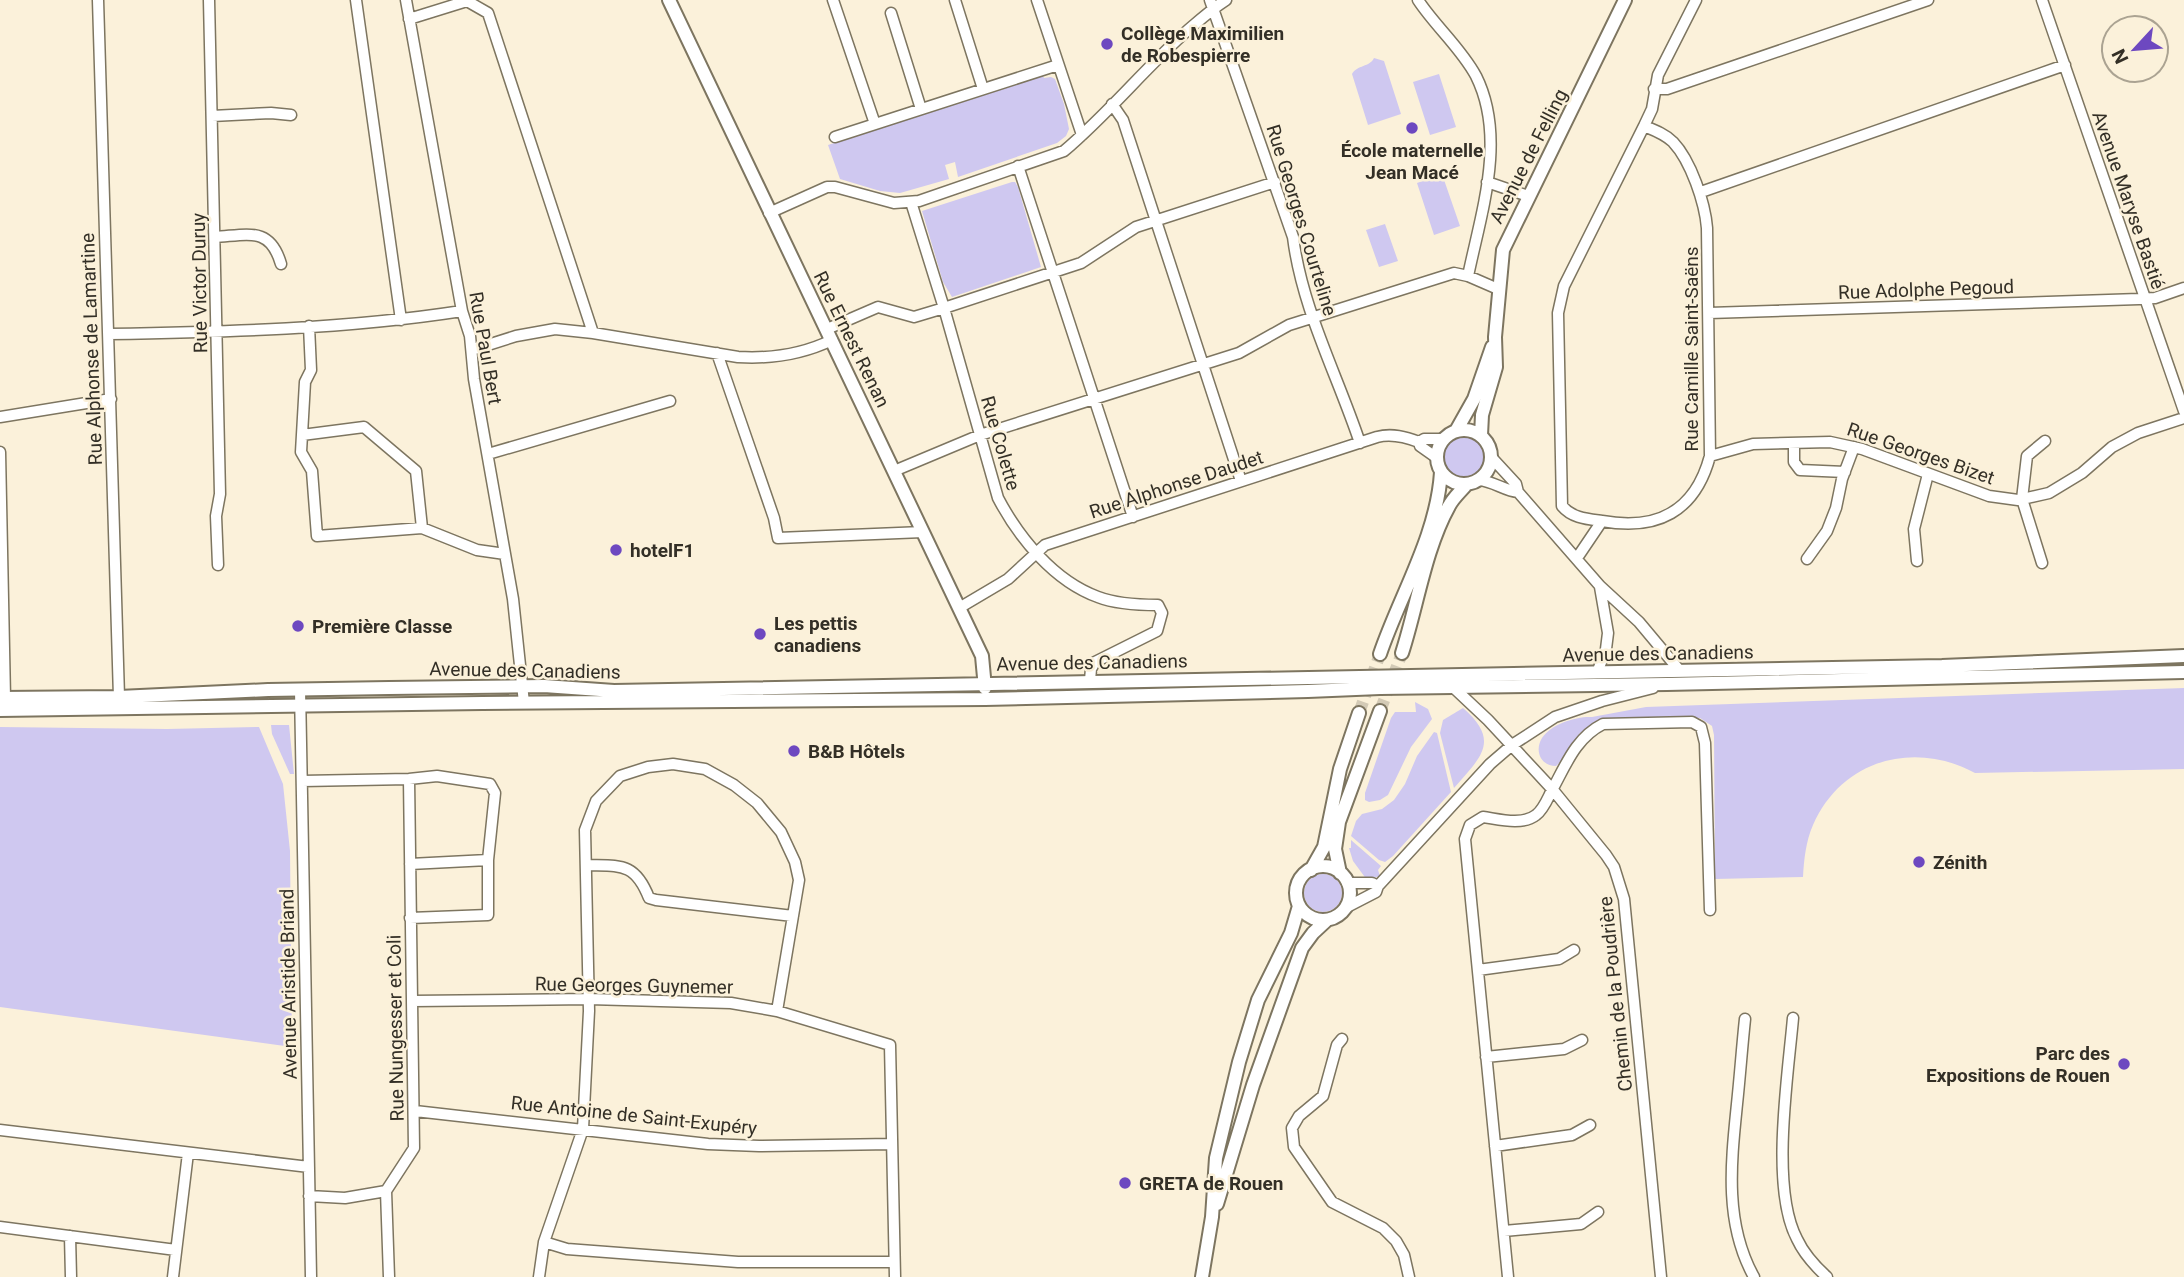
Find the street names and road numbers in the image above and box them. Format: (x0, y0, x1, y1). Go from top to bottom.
street label: Avenue de Felling (1485, 85, 1572, 227)
street label: Avenue Maryse Bastié (2087, 108, 2170, 292)
street label: Rue Georges Courteline (1261, 122, 1342, 319)
street label: Rue Victor Duruy (187, 213, 212, 353)
street label: Rue Alphonse de Lamartine (76, 232, 107, 466)
street label: Rue Camille Saint-Saëns (1680, 246, 1703, 452)
street label: Rue Ernest Renan (809, 267, 894, 411)
street label: Rue Adolphe Pegoud (1838, 275, 2014, 304)
street label: Rue Paul Bert (464, 290, 507, 406)
street label: Rue Colette (976, 393, 1025, 493)
street label: Rue Georges Bizet (1844, 417, 1998, 489)
street label: Rue Alphonse Daudet (1086, 446, 1266, 523)
street label: Avenue des Canadiens (1562, 640, 1754, 667)
street label: Avenue des Canadiens (996, 649, 1188, 676)
street label: Avenue des Canadiens (429, 657, 621, 684)
street label: Avenue Aristide Briand (275, 888, 302, 1080)
street label: Chemin de la Poudrière (1594, 895, 1637, 1093)
street label: Rue Nungesser et Coli (382, 935, 409, 1121)
street label: Rue Georges Guynemer (535, 972, 734, 999)
street label: Rue Antoine de Saint-Exupéry (510, 1091, 758, 1140)

